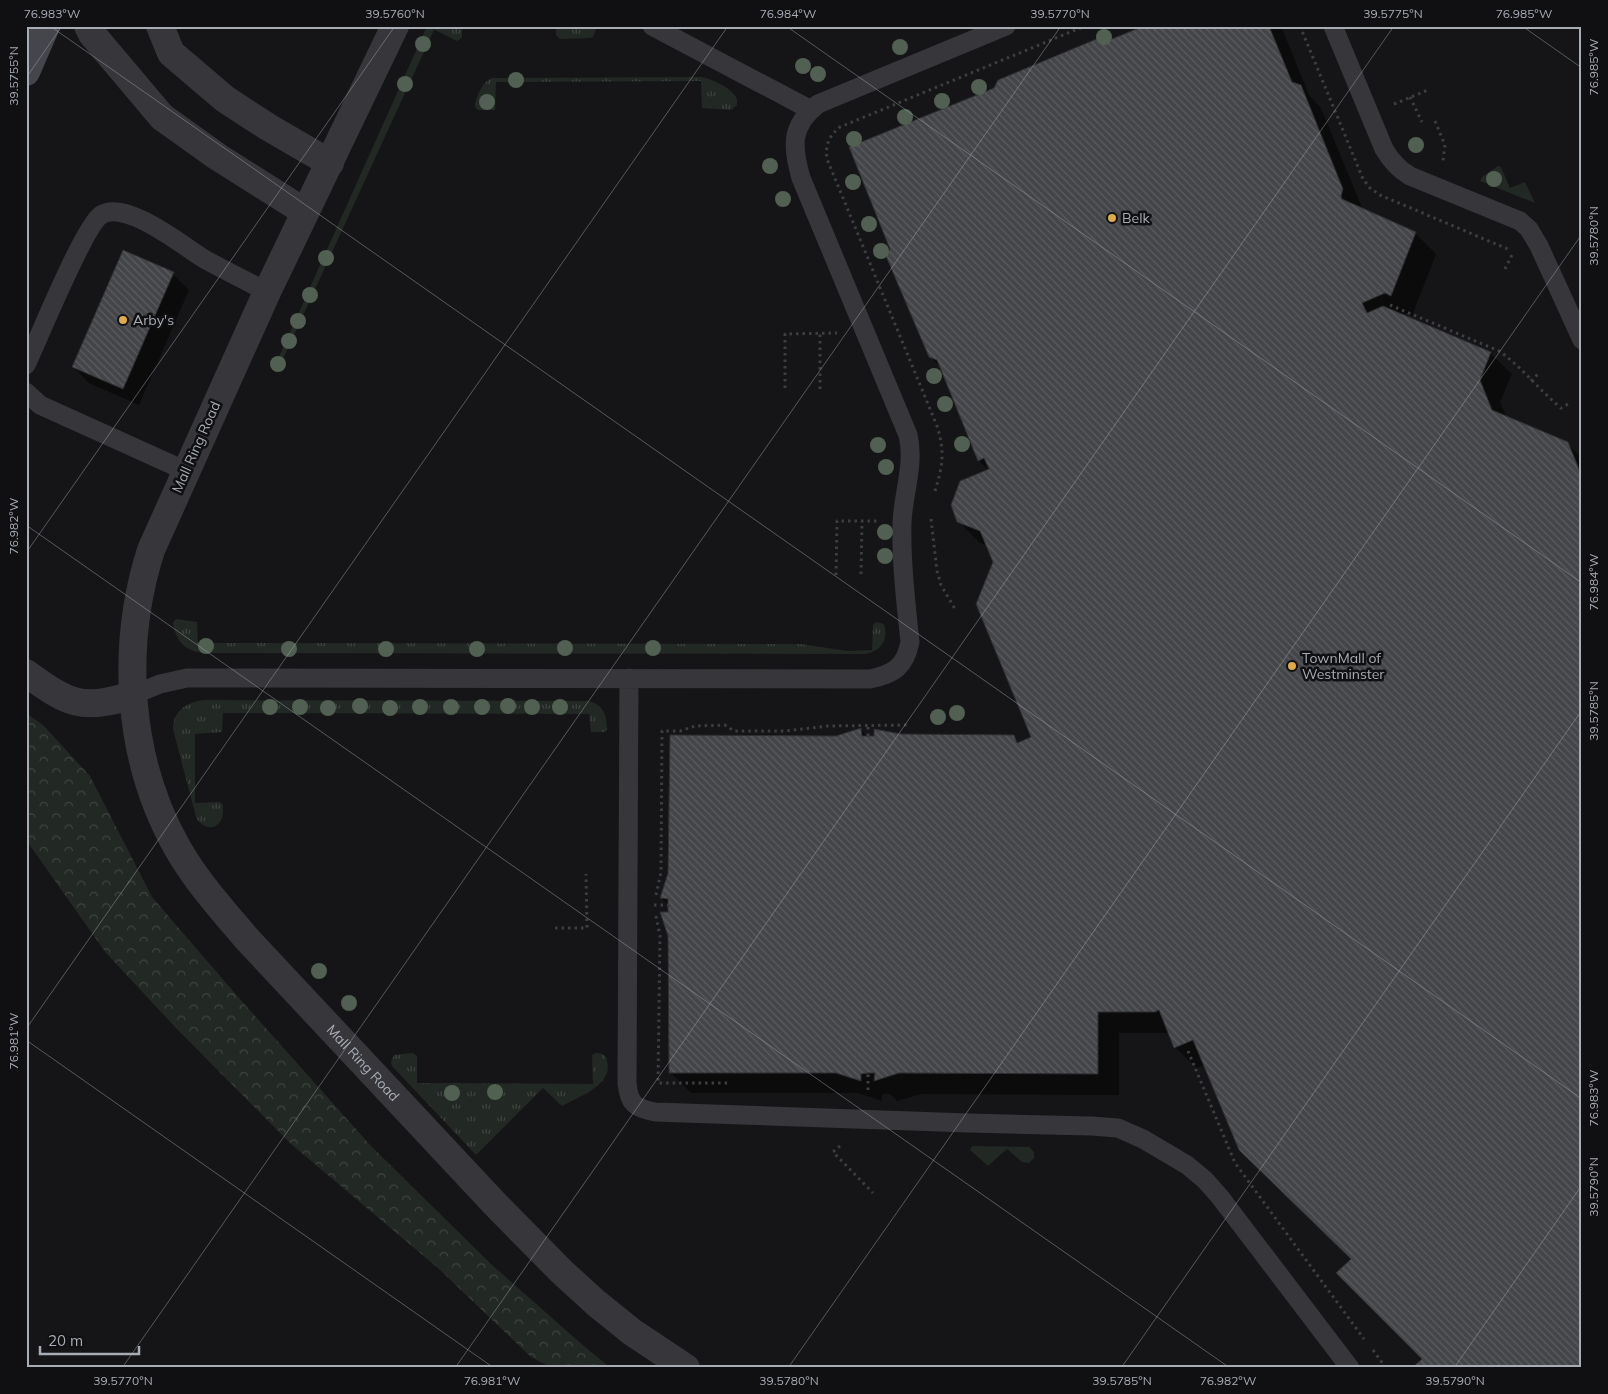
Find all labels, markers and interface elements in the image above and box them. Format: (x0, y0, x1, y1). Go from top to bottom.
text: 76.983°W (24, 6, 80, 21)
text: 39.5760°N (365, 6, 425, 21)
text: 76.984°W (760, 6, 816, 21)
text: 39.5770°N (1030, 6, 1090, 21)
text: 39.5775°N (1363, 6, 1423, 21)
text: 76.985°W (1496, 6, 1552, 21)
text: 76.985°W (1586, 39, 1601, 95)
text: 39.5755°N (6, 46, 21, 106)
text: 39.5780°N (1586, 206, 1601, 266)
place label: Belk (1122, 209, 1150, 227)
marker: Belk (1106, 212, 1118, 224)
place label: Arby's (133, 311, 174, 329)
marker: Arby's (117, 314, 129, 326)
street label: Mall Ring Road (168, 398, 224, 496)
text: 76.982°W (6, 498, 21, 554)
text: 76.984°W (1586, 554, 1601, 610)
place label: TownMall of Westminster (1302, 649, 1385, 683)
marker: TownMall of Westminster (1286, 660, 1298, 672)
text: 39.5785°N (1586, 681, 1601, 741)
text: 76.981°W (6, 1013, 21, 1069)
street label: Mall Ring Road (323, 1021, 403, 1105)
text: 76.983°W (1586, 1070, 1601, 1126)
text: 39.5790°N (1586, 1157, 1601, 1217)
scale bar (40, 1324, 139, 1356)
text: 20 m (48, 1331, 83, 1350)
text: 39.5770°N (93, 1373, 153, 1388)
text: 76.981°W (464, 1373, 520, 1388)
text: 39.5780°N (759, 1373, 819, 1388)
text: 39.5785°N (1092, 1373, 1152, 1388)
text: 76.982°W (1200, 1373, 1256, 1388)
text: 39.5790°N (1425, 1373, 1485, 1388)

